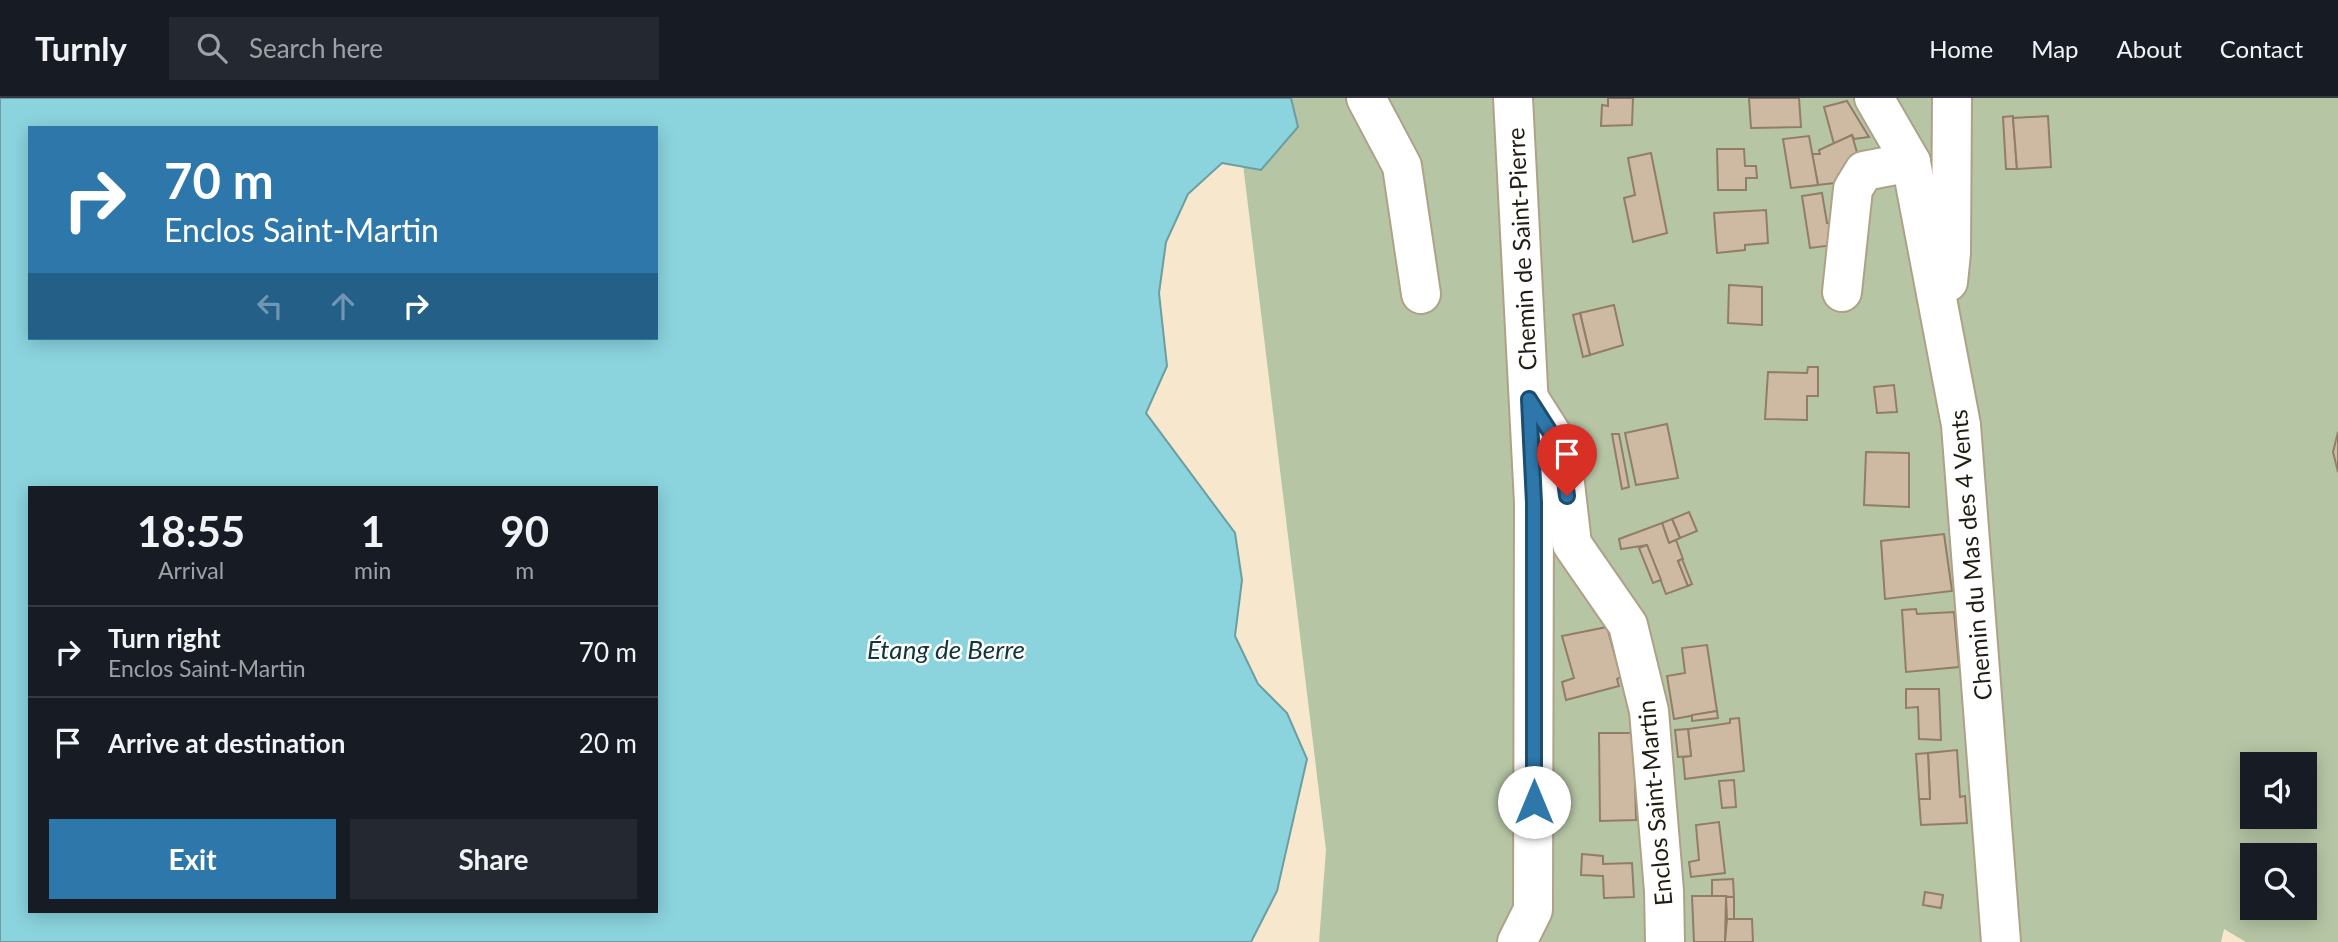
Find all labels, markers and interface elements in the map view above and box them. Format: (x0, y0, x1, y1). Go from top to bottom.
search box (169, 17, 659, 80)
text: Turnly (35, 28, 127, 68)
icon: search (193, 29, 231, 67)
text: Search here (249, 32, 383, 64)
text: Home (1929, 34, 1993, 63)
text: Map (2031, 34, 2079, 63)
text: About (2117, 34, 2182, 63)
text: Contact (2220, 34, 2303, 63)
street label: Chemin de Saint-Pierre (1500, 127, 1542, 371)
text: 70 m (164, 151, 274, 209)
icon: right (49, 154, 140, 245)
text: Enclos Saint-Martin (164, 210, 439, 249)
icon: left (251, 287, 289, 325)
icon: ahead (324, 287, 362, 325)
icon: right (397, 287, 435, 325)
street label: Chemin du Mas des 4 Vents (1943, 408, 1997, 702)
pin (1537, 424, 1597, 496)
icon: arrive (1548, 435, 1586, 473)
text: 18:55 (137, 506, 245, 556)
text: 1 (361, 506, 385, 556)
text: 90 (500, 506, 549, 556)
text: Arrival (158, 556, 224, 584)
text: min (354, 556, 391, 584)
text: m (515, 556, 534, 584)
text: Turn right (108, 622, 221, 654)
icon: right (49, 633, 87, 671)
water label: Étang de Berre (867, 633, 1025, 665)
text: 70 m (579, 636, 637, 668)
text: Enclos Saint-Martin (108, 654, 306, 682)
street label: Enclos Saint-Martin (1631, 699, 1677, 907)
icon: arrive (49, 724, 87, 762)
text: Arrive at destination (108, 727, 345, 759)
text: 20 m (579, 727, 637, 759)
map controls (2240, 752, 2317, 920)
button: sound (2240, 752, 2317, 829)
position arrow (1497, 765, 1571, 839)
button: Exit (49, 819, 336, 899)
button: Share (350, 819, 637, 899)
button: search (2240, 843, 2317, 920)

